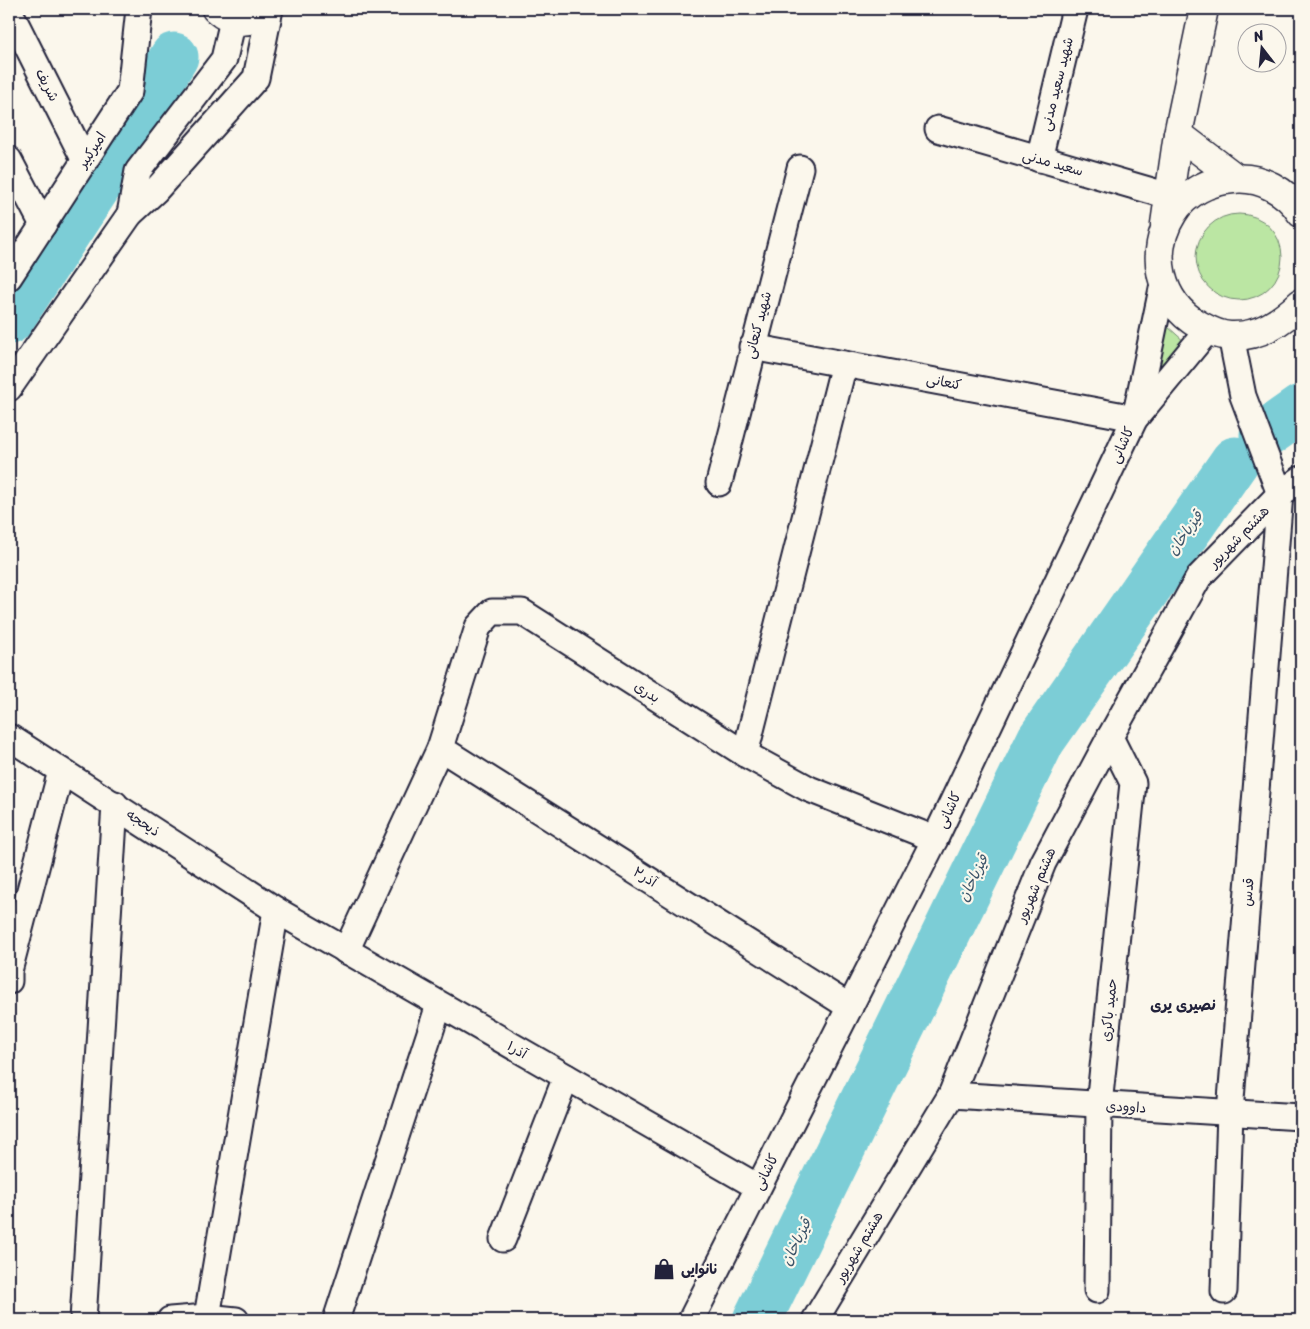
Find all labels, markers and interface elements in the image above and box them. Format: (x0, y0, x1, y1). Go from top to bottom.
north arrow (1238, 22, 1288, 72)
text: N (1249, 23, 1267, 50)
street label: شهید سعید مدنی (1033, 34, 1081, 134)
street label: شریف (28, 64, 66, 106)
street label: امیرکبیر (70, 127, 113, 174)
street label: سعید مدنی (1020, 142, 1086, 184)
street label: شهید کنعانی (737, 288, 779, 362)
street label: کنعانی (924, 366, 964, 398)
street label: کاشانی (1103, 422, 1141, 468)
street label: هشتم شهریور (1202, 500, 1276, 575)
water label: قیزباخان (1160, 504, 1211, 561)
street label: بدری (629, 674, 665, 710)
street label: کاشانی (930, 787, 968, 833)
street label: ذیحجه (121, 803, 165, 843)
street label: هشتم شهریور (1008, 843, 1063, 928)
water label: قیزباخان (950, 848, 996, 906)
street label: آذر۲ (628, 860, 663, 895)
street label: قدس (1234, 877, 1262, 907)
street label: حمید باکری (1093, 977, 1125, 1043)
district label: نصیری یری (1150, 992, 1216, 1018)
street label: آذر۱ (502, 1034, 533, 1066)
street label: داوودی (1105, 1093, 1147, 1121)
street label: کاشانی (746, 1149, 786, 1195)
street label: هشتم شهریور (827, 1206, 890, 1289)
water label: قیزباخان (773, 1212, 819, 1270)
shop icon: نانوایی (651, 1256, 677, 1282)
place label: نانوایی (681, 1257, 718, 1282)

